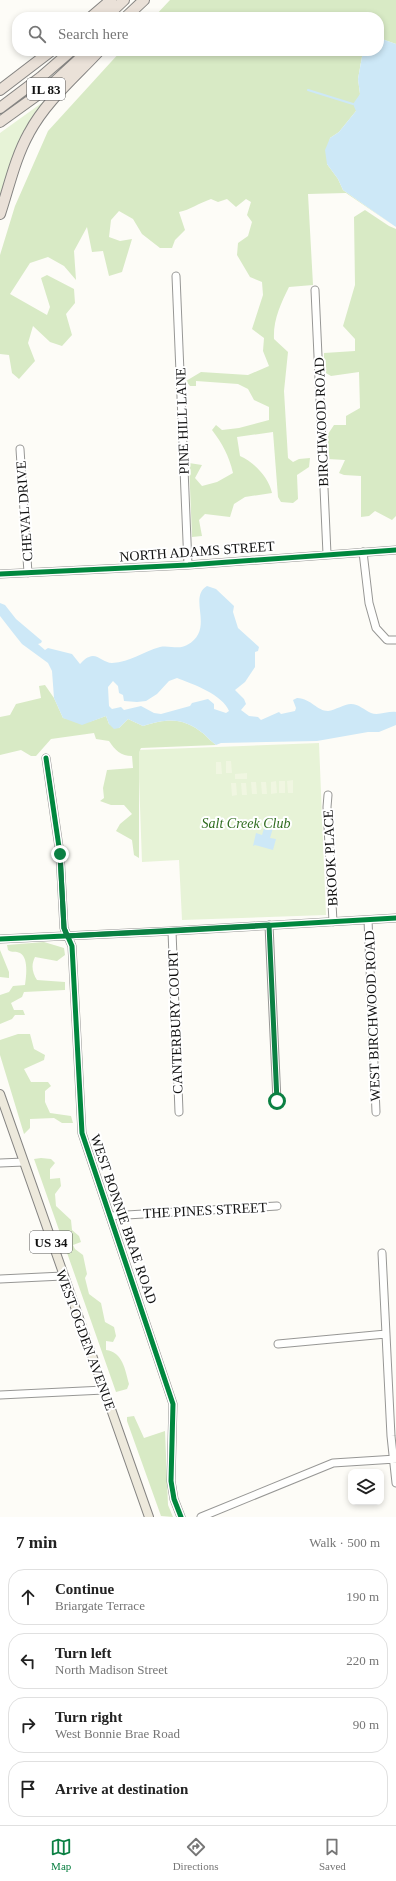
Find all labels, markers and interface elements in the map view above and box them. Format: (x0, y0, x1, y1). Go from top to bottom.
search box (12, 12, 384, 56)
icon: search (26, 23, 48, 45)
text: Search here (58, 26, 128, 42)
road number: IL 83 (27, 78, 65, 100)
street label: BIRCHWOOD ROAD (312, 357, 331, 487)
street label: PINE HILL LANE (173, 367, 192, 475)
street label: CHEVAL DRIVE (14, 460, 35, 562)
street label: NORTH ADAMS STREET (119, 539, 276, 564)
street label: BROOK PLACE (320, 809, 341, 907)
park label: Salt Creek Club (202, 816, 290, 831)
route end (51, 845, 69, 863)
street label: WEST BIRCHWOOD ROAD (362, 930, 383, 1102)
street label: CANTERBURY COURT (165, 949, 186, 1094)
route start (268, 1092, 286, 1110)
street label: WEST BONNIE BRAE ROAD (87, 1132, 160, 1306)
street label: THE PINES STREET (142, 1200, 268, 1221)
road number: US 34 (30, 1231, 72, 1253)
street label: WEST OGDEN AVENUE (53, 1268, 118, 1413)
map controls (348, 1469, 384, 1505)
button: layers (348, 1469, 384, 1505)
text: 7 min (16, 1533, 57, 1552)
text: Walk · 500 m (309, 1535, 380, 1550)
text: Continue (55, 1581, 114, 1597)
icon: ahead (17, 1586, 39, 1608)
text: 190 m (346, 1589, 379, 1604)
text: Briargate Terrace (55, 1598, 145, 1613)
text: Turn left (55, 1645, 112, 1661)
icon: left (17, 1650, 39, 1672)
text: 220 m (346, 1653, 379, 1668)
text: North Madison Street (55, 1662, 168, 1677)
text: Turn right (55, 1709, 122, 1725)
icon: right (17, 1714, 39, 1736)
text: 90 m (353, 1717, 379, 1732)
text: West Bonnie Brae Road (55, 1726, 180, 1741)
icon: arrive (17, 1778, 39, 1800)
text: Arrive at destination (55, 1781, 188, 1797)
tab: Map (50, 1836, 72, 1872)
tab: Directions (173, 1836, 218, 1872)
tab: Saved (319, 1836, 346, 1872)

